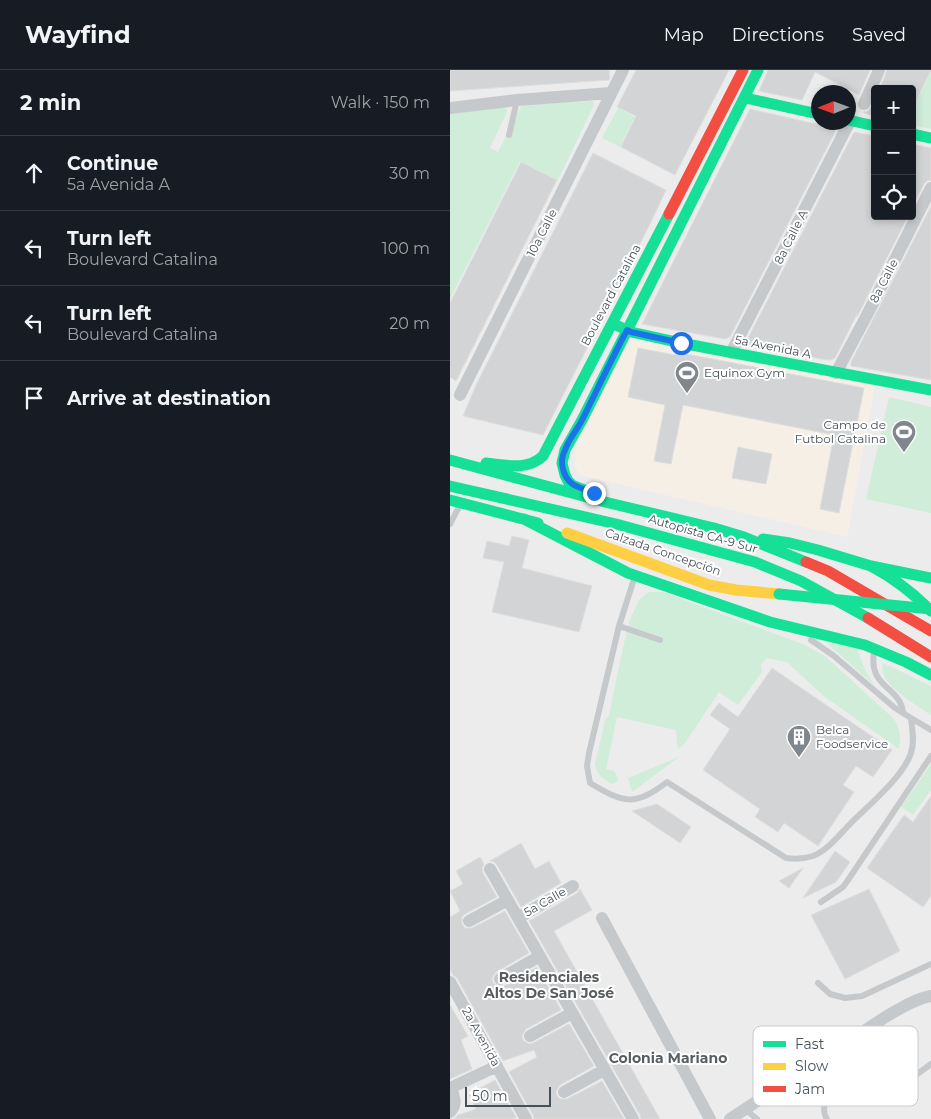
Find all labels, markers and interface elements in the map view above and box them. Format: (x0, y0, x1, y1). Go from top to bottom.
text: Wayfind (25, 20, 131, 49)
text: Map (664, 24, 704, 46)
text: Directions (732, 24, 824, 46)
text: Saved (852, 24, 906, 46)
north arrow (811, 85, 856, 130)
map controls (871, 85, 916, 220)
button: + (871, 85, 916, 130)
text: 2 min (20, 90, 81, 115)
text: Walk · 150 m (331, 93, 430, 112)
button: − (871, 130, 916, 175)
text: Continue (67, 152, 158, 175)
icon: ahead (20, 159, 48, 187)
text: 30 m (389, 164, 430, 183)
text: 5a Avenida A (67, 175, 170, 194)
button: locate (871, 175, 916, 220)
street label: 10a Calle (523, 206, 560, 259)
street label: 8a Calle A (771, 207, 811, 266)
text: Turn left (67, 227, 152, 250)
icon: left (20, 234, 48, 262)
text: 100 m (382, 239, 430, 258)
street label: Boulevard Catalina (577, 241, 644, 348)
text: Boulevard Catalina (67, 250, 218, 269)
street label: 8a Calle (866, 256, 901, 305)
text: Turn left (67, 302, 152, 325)
icon: left (20, 309, 48, 337)
text: 20 m (389, 314, 430, 333)
text: Boulevard Catalina (67, 325, 218, 344)
route start (670, 332, 693, 355)
street label: 5a Avenida A (734, 332, 813, 361)
sports icon: Equinox Gym (674, 360, 700, 394)
place label: Equinox Gym (704, 365, 785, 380)
icon: arrive (20, 384, 48, 412)
text: Arrive at destination (67, 387, 271, 410)
place label: Campo de Futbol Catalina (795, 417, 886, 446)
sports icon: Campo de Futbol Catalina (891, 419, 917, 453)
route end (583, 482, 606, 505)
street label: Autopista CA-9 Sur (647, 511, 760, 556)
street label: Calzada Concepción (603, 525, 723, 578)
place label: Belca Foodservice (816, 722, 888, 751)
building icon: Belca Foodservice (786, 724, 812, 758)
street label: 5a Calle (521, 884, 569, 920)
district label: Residenciales Altos De San José (483, 968, 614, 1002)
street label: 2a Avenida (459, 1004, 504, 1069)
legend (753, 1026, 918, 1106)
text: Fast (795, 1035, 825, 1053)
district label: Colonia Mariano (609, 1049, 727, 1067)
text: Slow (795, 1057, 829, 1075)
text: Jam (794, 1080, 825, 1098)
scale bar (465, 1084, 551, 1107)
text: 50 m (472, 1087, 508, 1105)

